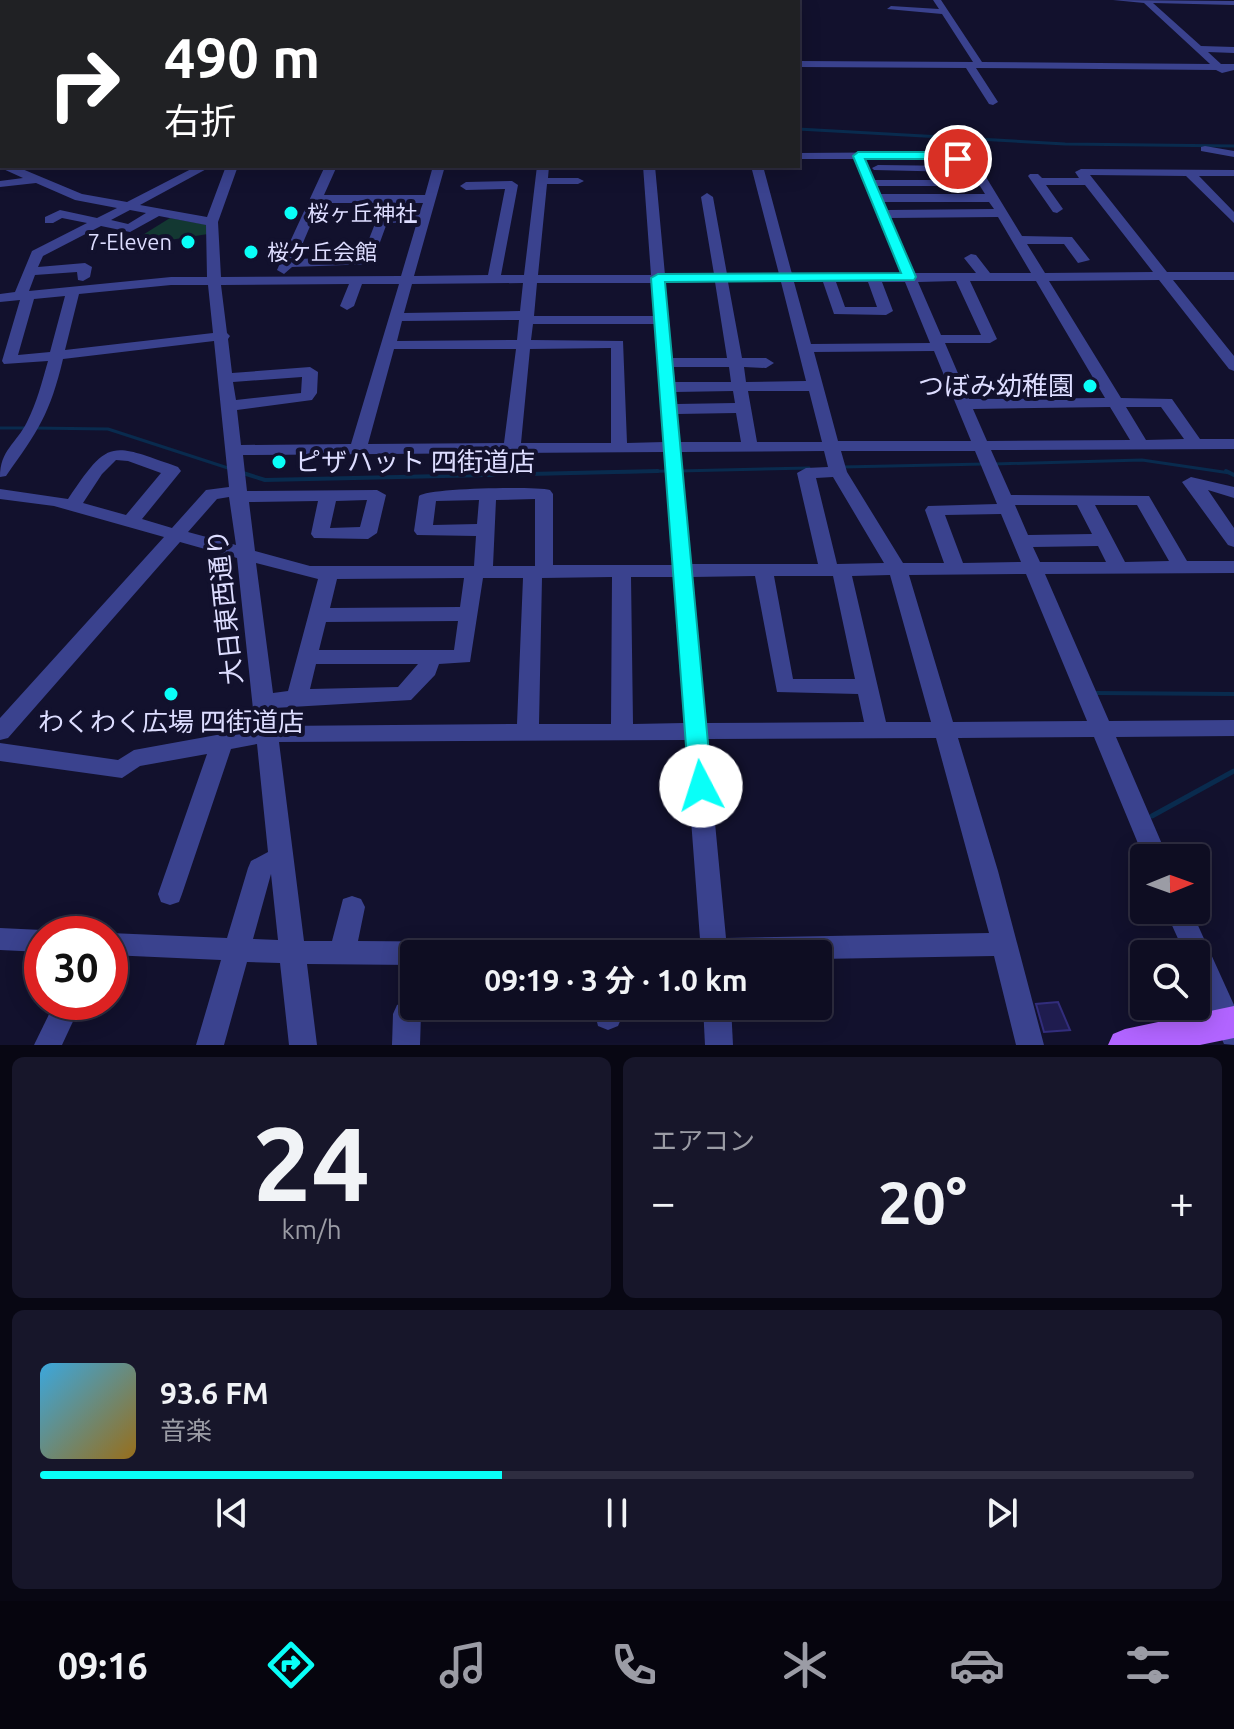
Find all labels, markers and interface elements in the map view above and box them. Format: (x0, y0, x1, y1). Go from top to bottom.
text: 490 m (164, 26, 320, 89)
icon: right (32, 32, 136, 136)
text: 右折 (164, 100, 236, 141)
pin (924, 125, 992, 193)
icon: arrive (936, 137, 980, 181)
place label: 桜ヶ丘神社 (307, 200, 417, 225)
marker: 桜ヶ丘神社 (282, 204, 300, 222)
place label: 7-Eleven (88, 229, 172, 254)
marker: 7-Eleven (179, 233, 197, 251)
place label: 桜ケ丘会館 (267, 239, 377, 264)
marker: 桜ケ丘会館 (242, 243, 260, 261)
place label: つぼみ幼稚園 (918, 371, 1074, 400)
marker: つぼみ幼稚園 (1081, 377, 1099, 395)
place label: ピザハット 四街道店 (295, 447, 535, 476)
marker: ピザハット 四街道店 (270, 453, 288, 471)
street label: 大日東西通り (202, 528, 247, 686)
marker: わくわく広場 四街道店 (162, 685, 180, 703)
place label: わくわく広場 四街道店 (38, 707, 304, 736)
position arrow (659, 744, 743, 828)
north arrow (1130, 844, 1210, 924)
map controls (1130, 844, 1210, 1020)
speed limit sign: 30 (24, 916, 128, 1020)
button: search (1130, 940, 1210, 1020)
text: 09:19 · 3 分 · 1.0 km (484, 963, 748, 997)
text: 24 (253, 1104, 370, 1221)
text: エアコン (651, 1126, 755, 1155)
text: 20° (878, 1168, 967, 1235)
text: − (651, 1177, 676, 1226)
text: + (1169, 1177, 1194, 1226)
text: km/h (281, 1215, 342, 1244)
text: 93.6 FM (160, 1376, 269, 1410)
text: 音楽 (160, 1416, 212, 1445)
icon: previous (210, 1491, 254, 1535)
icon: pause (595, 1491, 639, 1535)
icon: next (980, 1491, 1024, 1535)
icon: directions (263, 1637, 319, 1693)
icon: music (435, 1637, 491, 1693)
icon: phone (606, 1637, 662, 1693)
icon: climate (777, 1637, 833, 1693)
icon: car (949, 1637, 1005, 1693)
icon: filters (1120, 1637, 1176, 1693)
text: 09:16 (58, 1645, 148, 1686)

